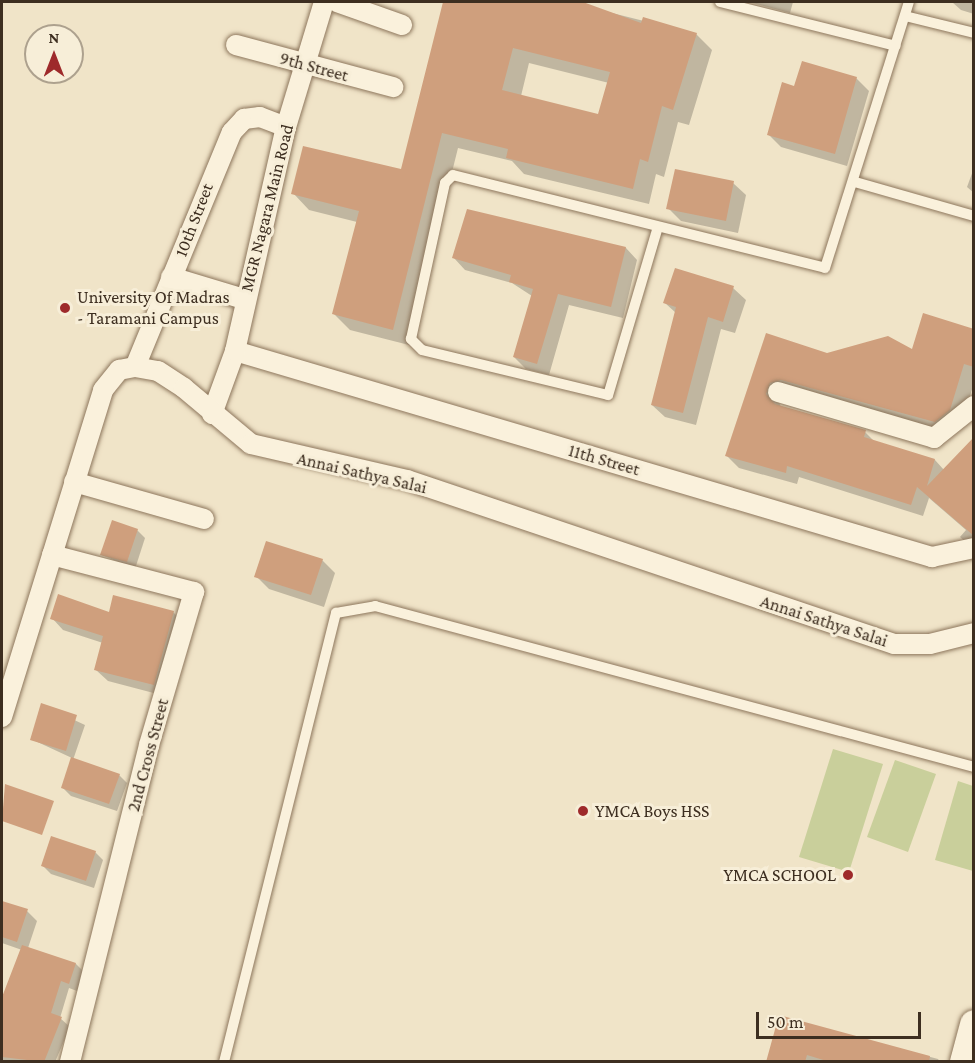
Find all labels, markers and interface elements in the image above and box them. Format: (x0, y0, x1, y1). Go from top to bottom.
north arrow (24, 24, 84, 84)
text: N (49, 29, 59, 46)
street label: 9th Street (277, 47, 351, 87)
street label: MGR Nagara Main Road (236, 122, 298, 294)
street label: 10th Street (170, 180, 218, 260)
place label: University Of Madras - Taramani Campus (77, 287, 230, 330)
marker: University Of Madras - Taramani Campus (58, 301, 72, 315)
street label: 11th Street (566, 440, 642, 480)
street label: Annai Sathya Salai (295, 448, 429, 498)
street label: Annai Sathya Salai (758, 590, 890, 652)
street label: 2nd Cross Street (123, 696, 173, 814)
place label: YMCA Boys HSS (595, 800, 710, 822)
marker: YMCA Boys HSS (576, 804, 590, 818)
place label: YMCA SCHOOL (724, 864, 836, 886)
marker: YMCA SCHOOL (841, 868, 855, 882)
scale bar (759, 1000, 924, 1038)
text: 50 m (767, 1012, 804, 1032)

